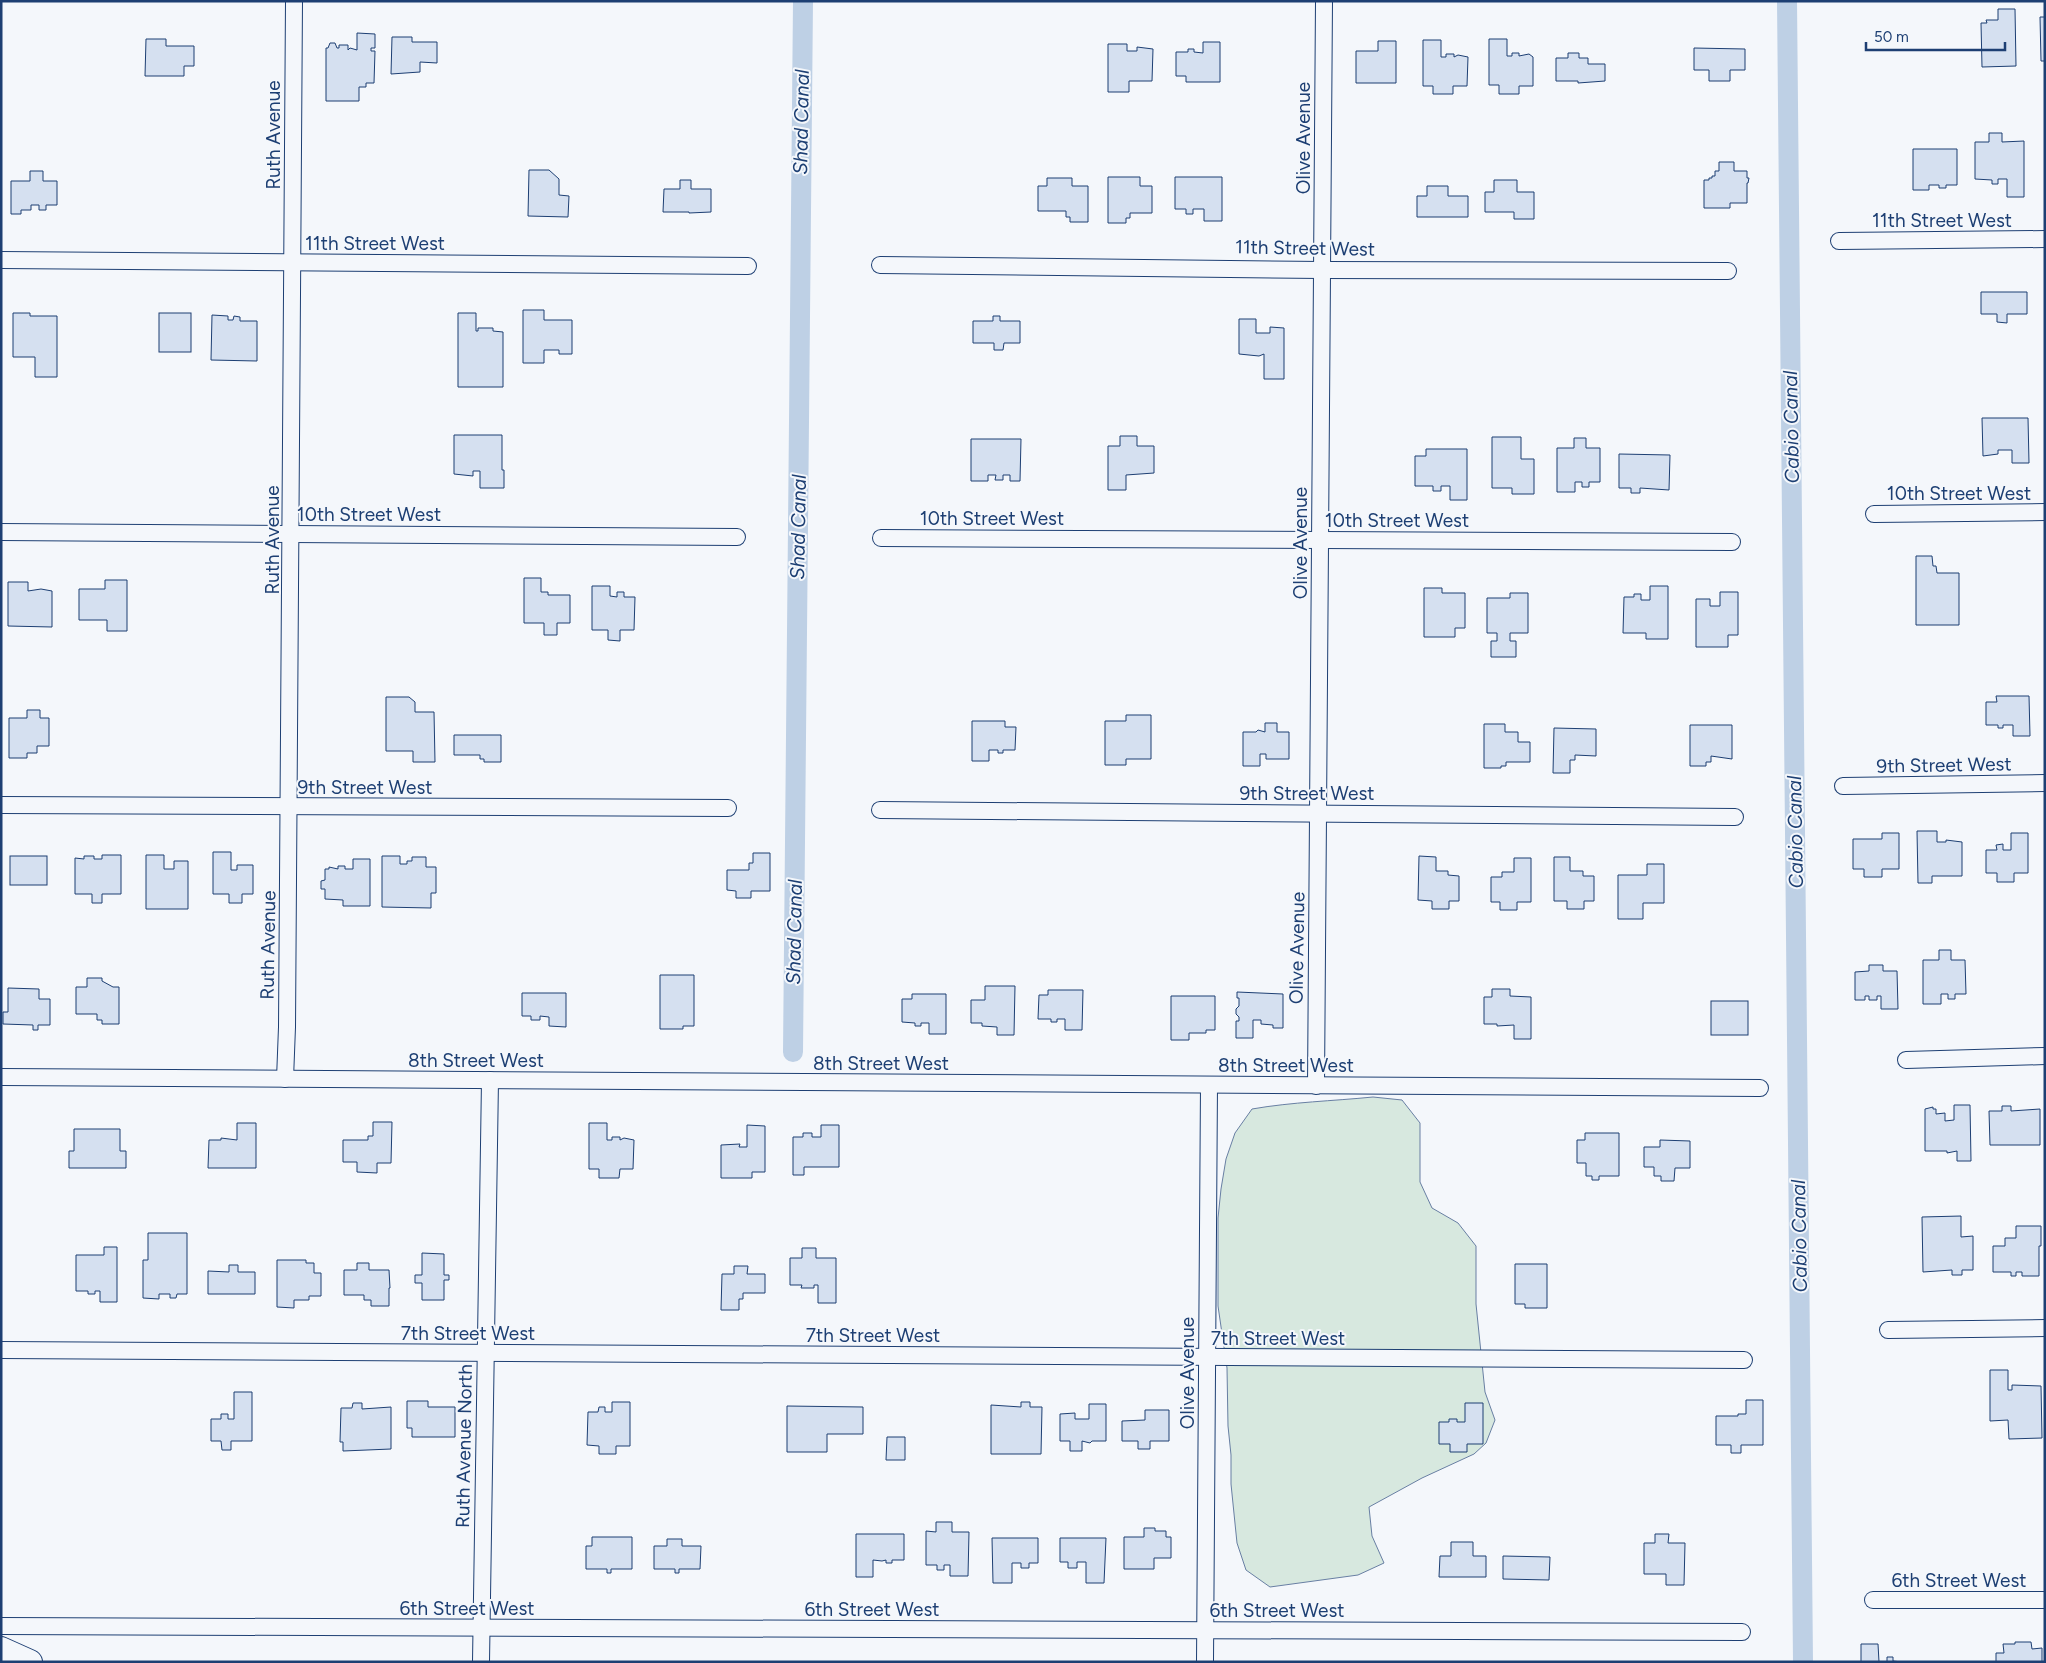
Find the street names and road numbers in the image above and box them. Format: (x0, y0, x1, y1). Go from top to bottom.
street label: Ruth Avenue (262, 80, 285, 190)
street label: Olive Avenue (1292, 82, 1315, 194)
street label: 11th Street West (1872, 209, 2012, 232)
street label: 11th Street West (305, 232, 445, 255)
street label: 11th Street West (1235, 235, 1375, 261)
street label: 10th Street West (1887, 482, 2031, 505)
street label: Ruth Avenue (261, 485, 284, 595)
street label: Olive Avenue (1289, 487, 1312, 599)
street label: 10th Street West (297, 503, 441, 526)
street label: 10th Street West (920, 507, 1064, 530)
street label: 10th Street West (1325, 509, 1469, 532)
street label: 9th Street West (1876, 752, 2012, 778)
street label: 9th Street West (297, 776, 433, 799)
street label: 9th Street West (1239, 782, 1375, 805)
street label: Ruth Avenue (256, 890, 280, 1000)
street label: Olive Avenue (1285, 892, 1309, 1004)
street label: 8th Street West (408, 1049, 544, 1072)
street label: 8th Street West (813, 1052, 949, 1075)
street label: 8th Street West (1218, 1054, 1354, 1077)
street label: Olive Avenue (1176, 1317, 1199, 1429)
street label: 7th Street West (401, 1322, 535, 1345)
street label: 7th Street West (806, 1324, 940, 1347)
street label: 7th Street West (1211, 1327, 1345, 1350)
street label: Ruth Avenue North (451, 1364, 477, 1528)
street label: 6th Street West (1891, 1569, 2027, 1592)
street label: 6th Street West (399, 1597, 535, 1620)
street label: 6th Street West (804, 1598, 940, 1621)
street label: 6th Street West (1209, 1599, 1345, 1622)

